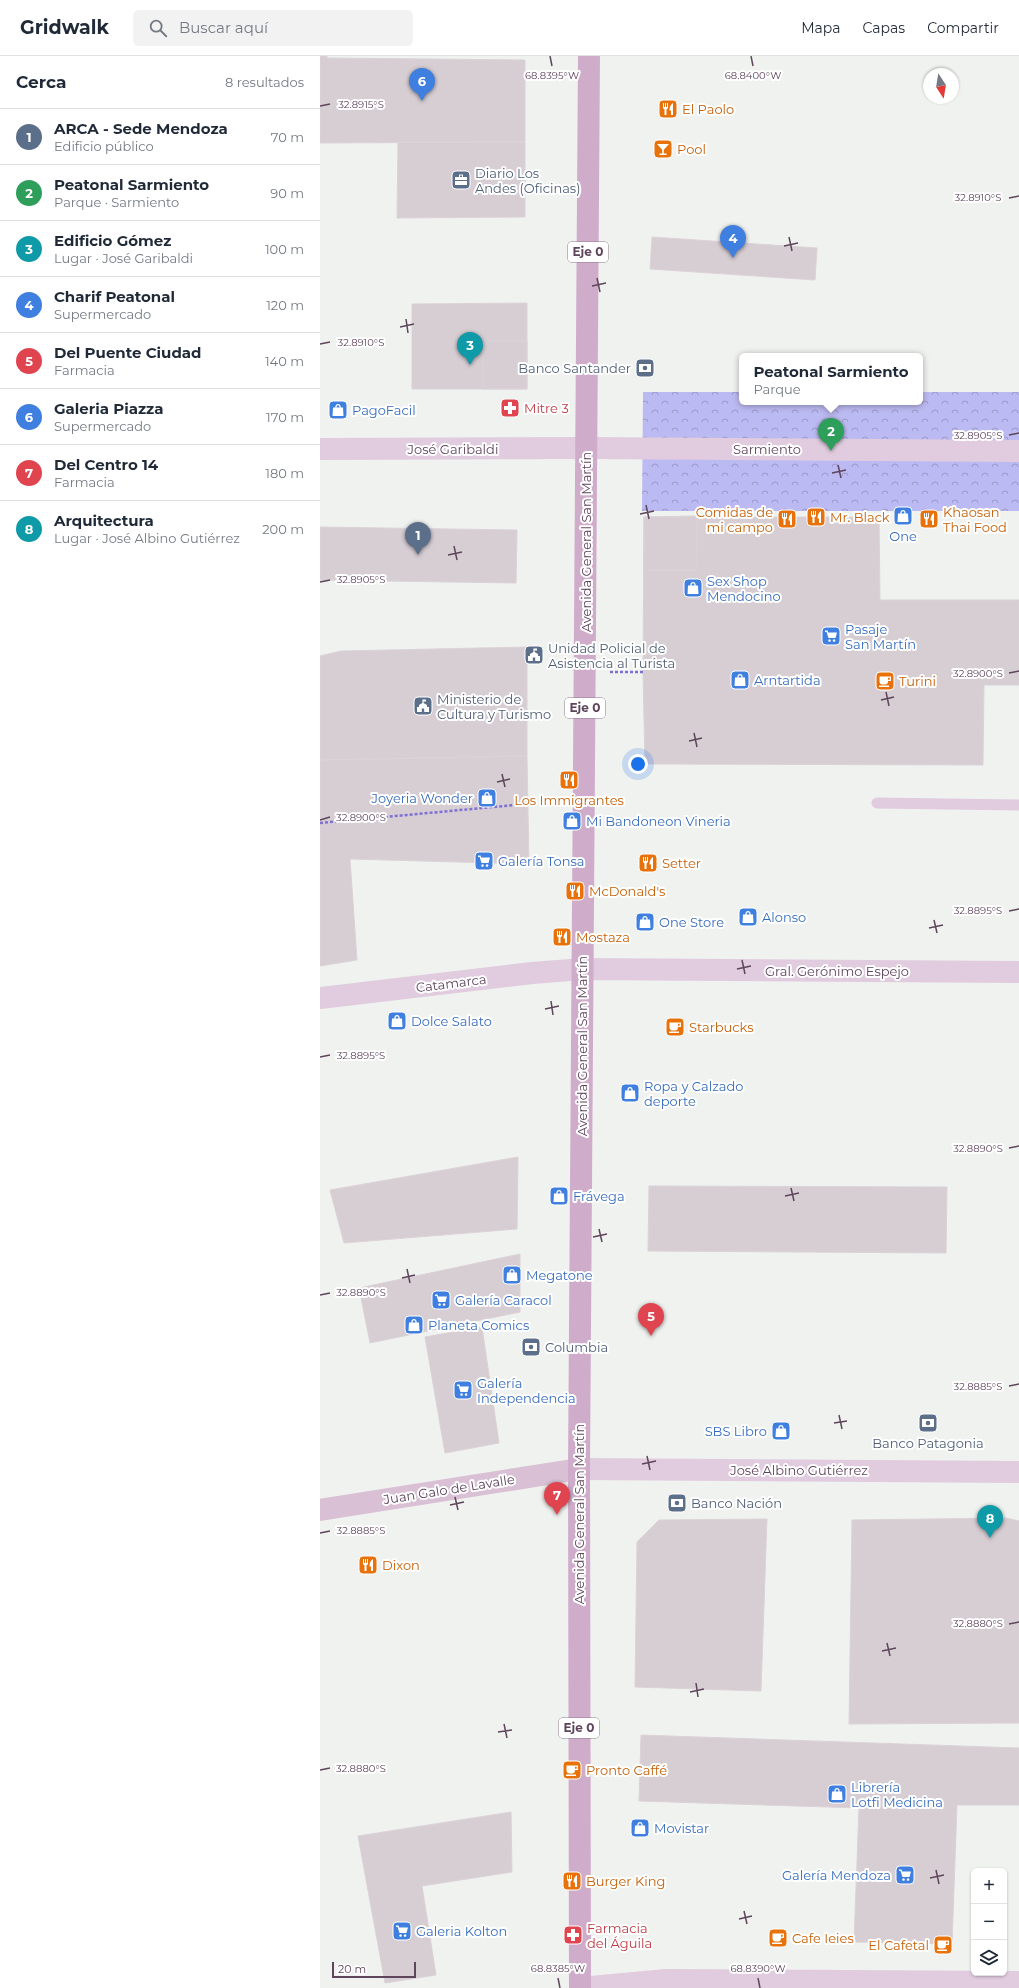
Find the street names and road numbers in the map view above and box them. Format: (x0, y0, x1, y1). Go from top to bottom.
road number: Eje 0 (568, 242, 608, 262)
street label: José Garibaldi (407, 441, 498, 457)
street label: Sarmiento (733, 441, 801, 457)
street label: Avenida General San Martín (578, 452, 594, 632)
road number: Eje 0 (565, 698, 605, 718)
street label: Avenida General San Martín (574, 956, 590, 1136)
street label: Gral. Gerónimo Espejo (765, 963, 909, 979)
street label: Catamarca (415, 971, 487, 995)
street label: Avenida General San Martín (571, 1424, 587, 1604)
street label: José Albino Gutiérrez (729, 1462, 868, 1478)
street label: Juan Galo de Lavalle (381, 1471, 516, 1507)
road number: Eje 0 (559, 1718, 599, 1738)

